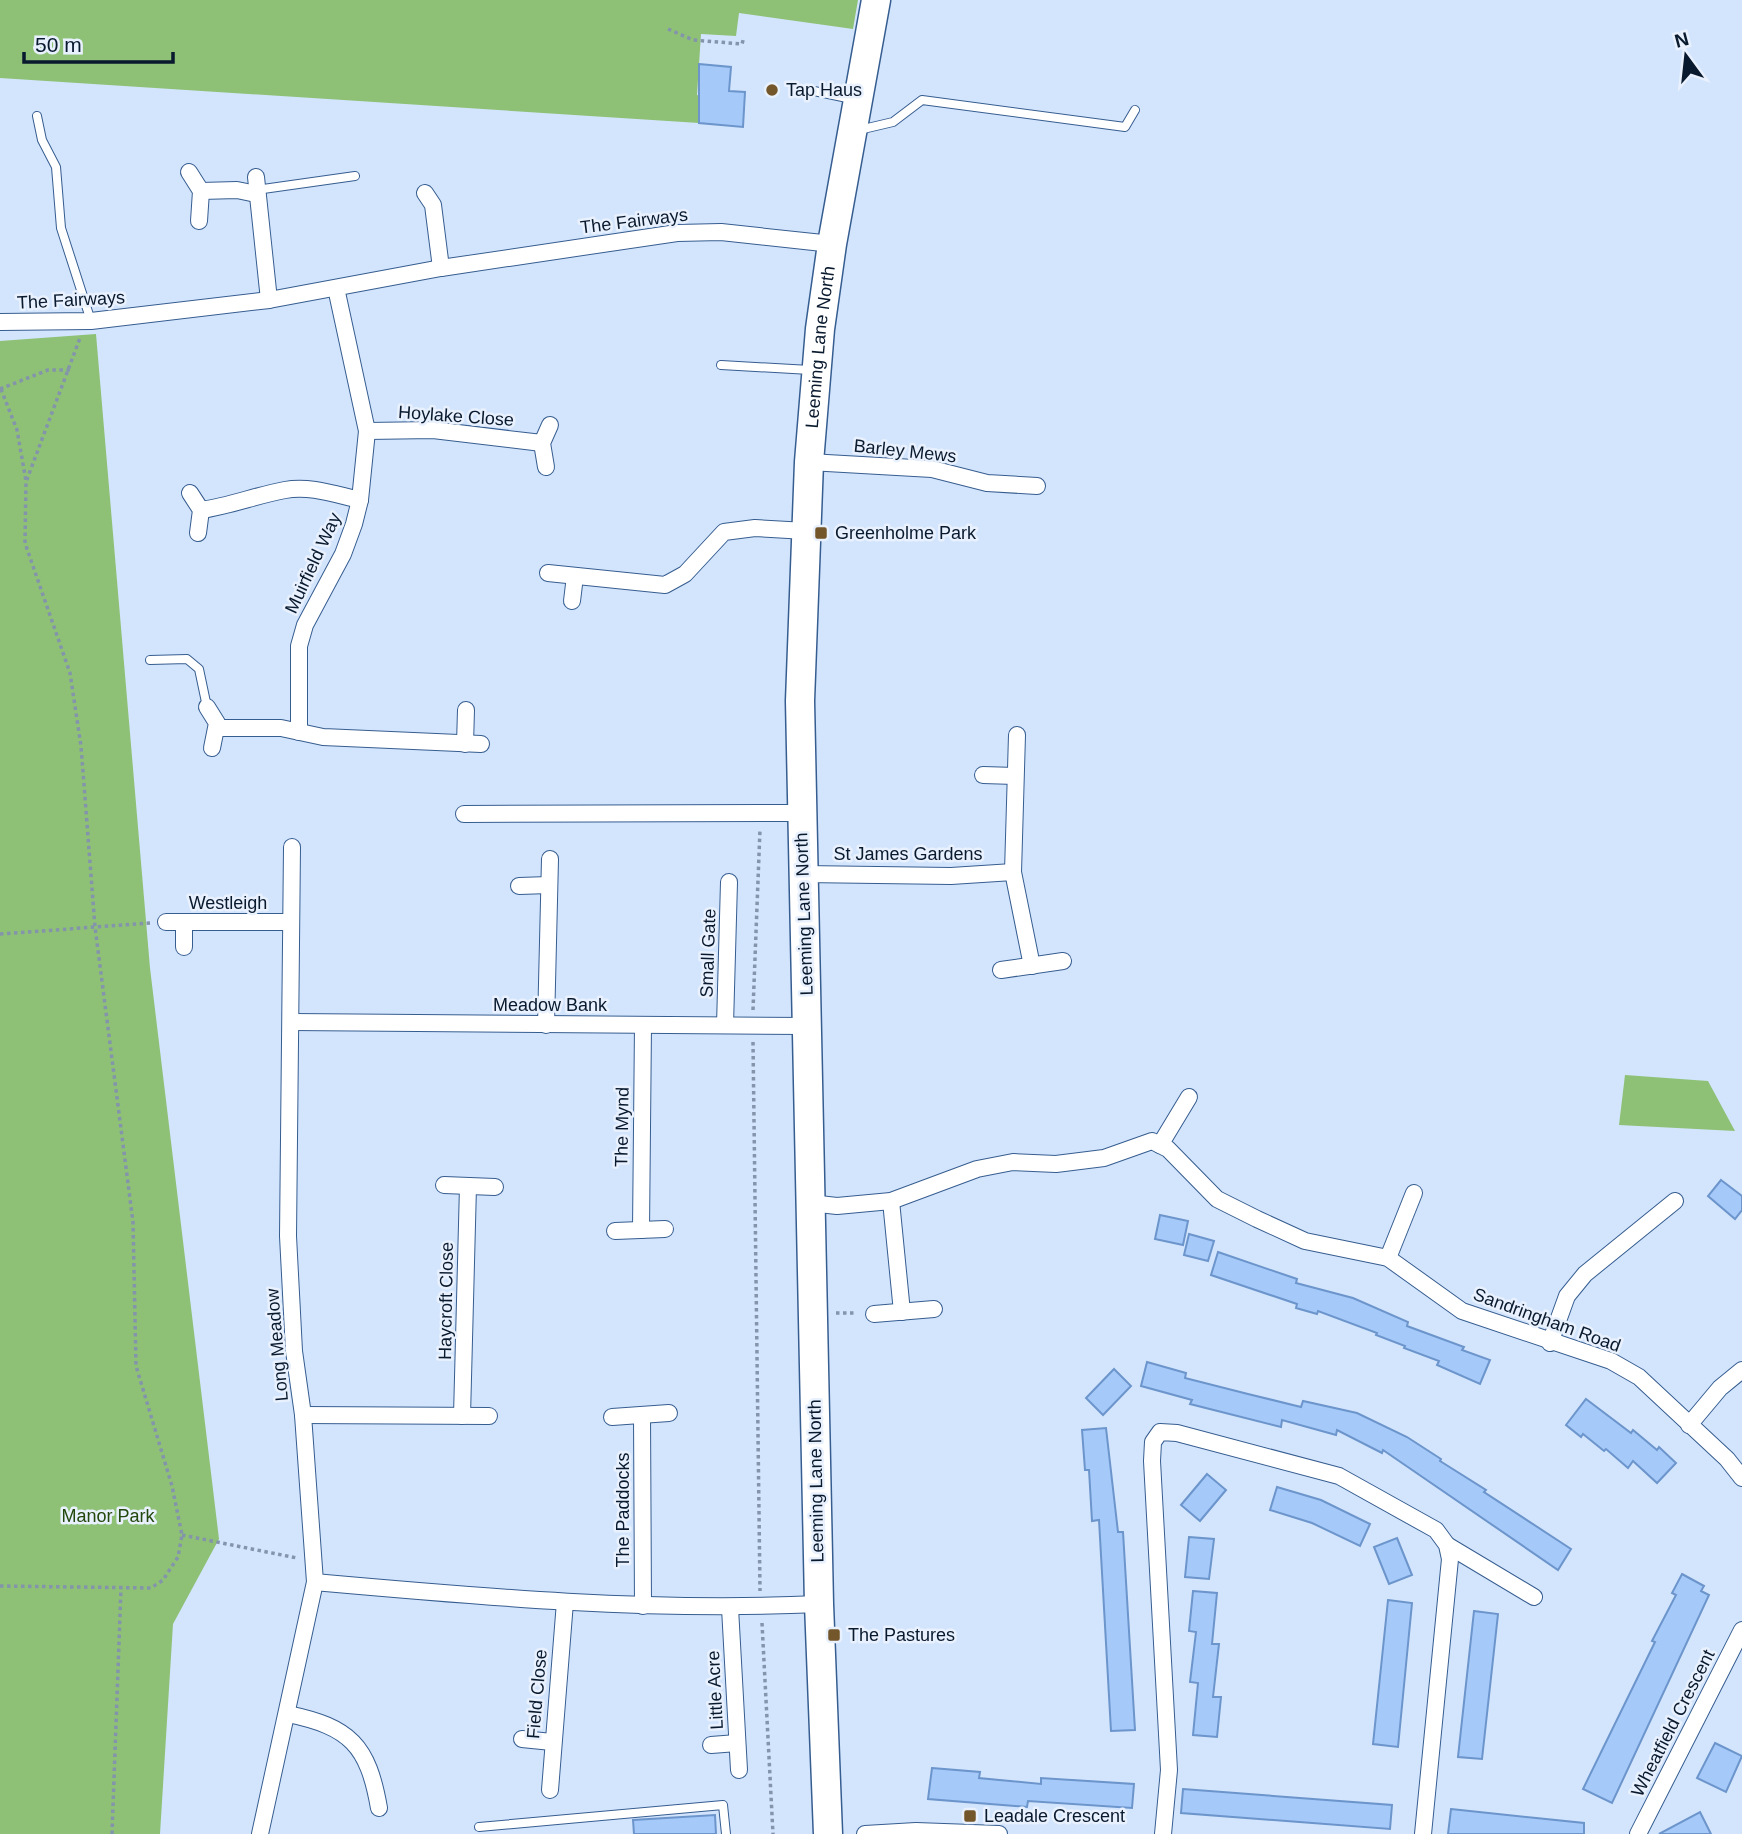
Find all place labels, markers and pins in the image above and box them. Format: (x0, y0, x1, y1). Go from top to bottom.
place label: Tap Haus (786, 80, 862, 100)
marker: Tap Haus (764, 82, 780, 98)
place label: Greenholme Park (835, 523, 977, 543)
marker: Greenholme Park (813, 525, 829, 541)
place label: The Pastures (848, 1625, 955, 1645)
marker: The Pastures (826, 1627, 842, 1643)
place label: Leadale Crescent (984, 1806, 1125, 1826)
marker: Leadale Crescent (962, 1808, 978, 1824)

